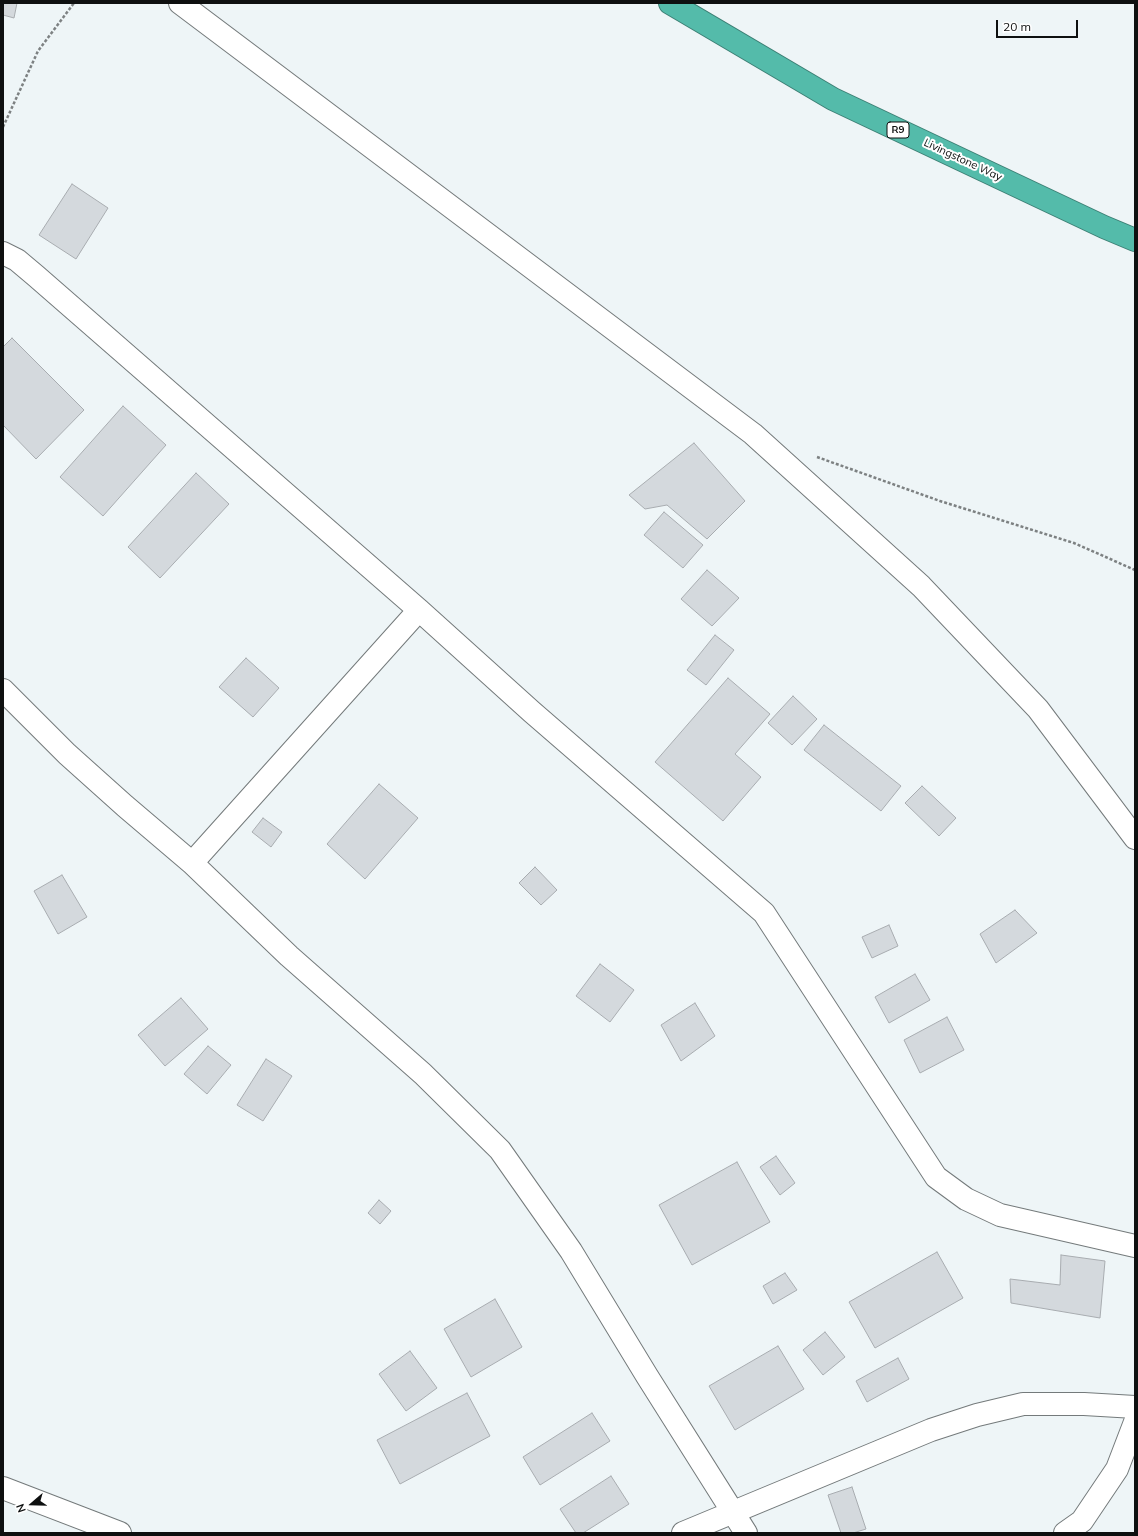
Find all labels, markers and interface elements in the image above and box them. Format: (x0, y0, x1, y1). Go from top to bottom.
scale bar (998, 12, 1080, 38)
text: 20 m (1003, 19, 1031, 34)
road number: R9 (887, 122, 909, 138)
street label: Livingstone Way (922, 136, 1004, 184)
north arrow (12, 1484, 52, 1524)
text: N (13, 1502, 29, 1514)

